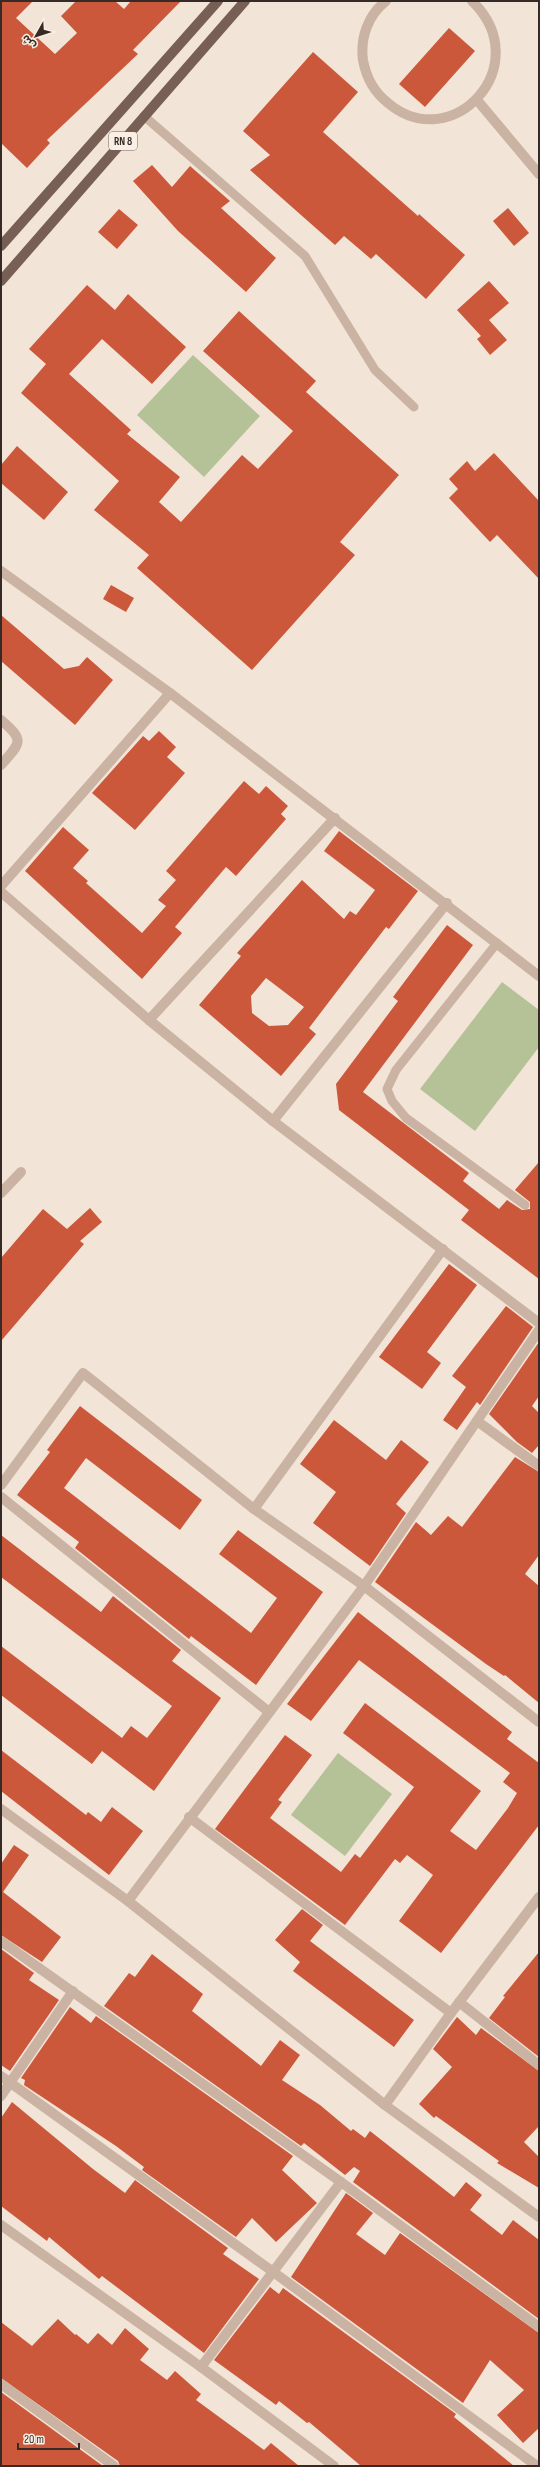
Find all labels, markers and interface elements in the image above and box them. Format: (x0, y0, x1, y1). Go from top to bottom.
north arrow (16, 16, 56, 56)
text: ش (19, 32, 38, 52)
road number: RN 8 (109, 132, 137, 150)
scale bar (18, 2425, 79, 2451)
text: 20 m (24, 2432, 44, 2447)

